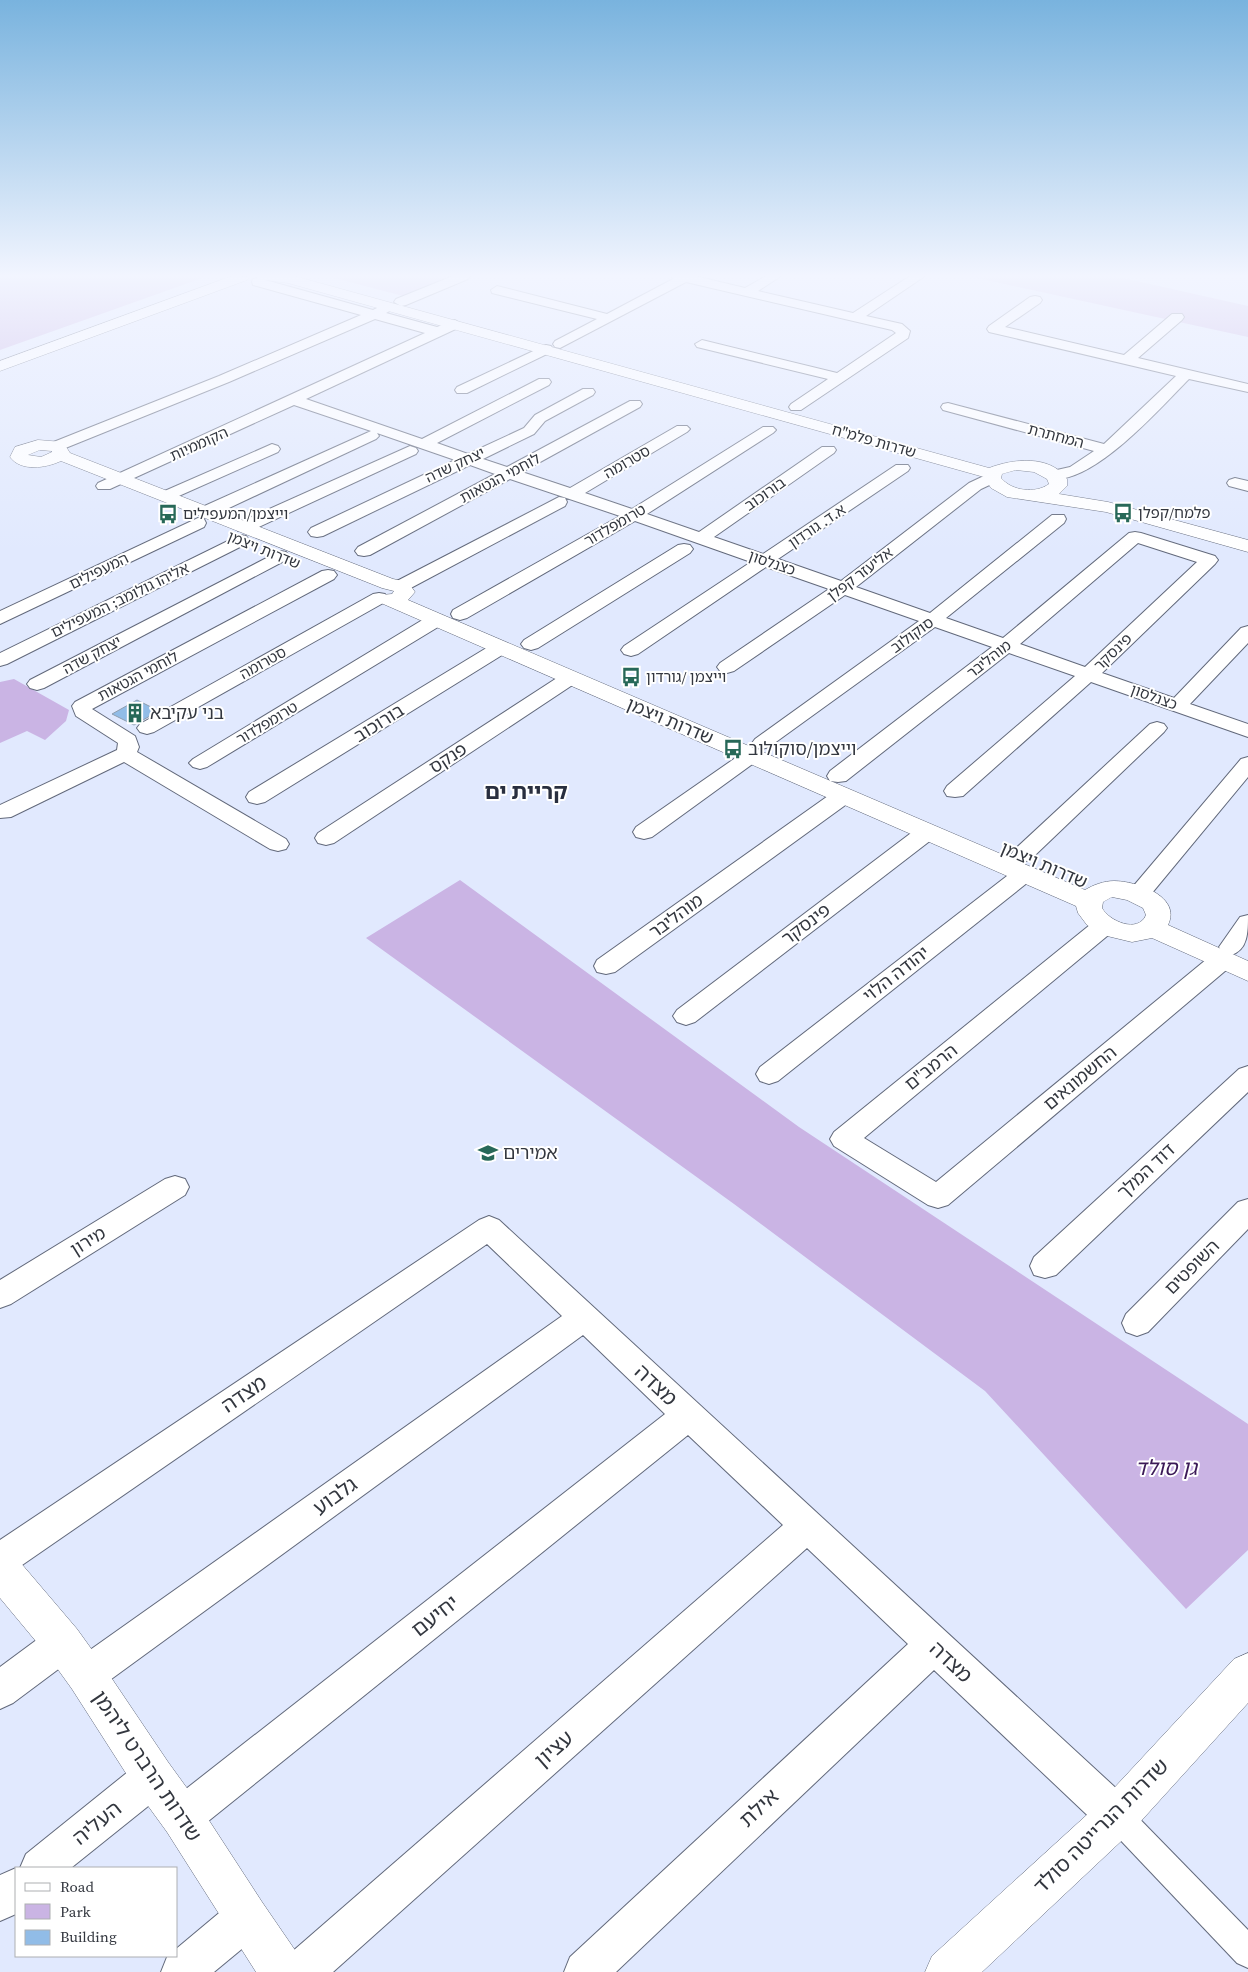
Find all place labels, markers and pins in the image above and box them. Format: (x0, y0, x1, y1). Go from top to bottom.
bus stop icon: פלמח/קפלן (1112, 502, 1134, 524)
place label: פלמח/קפלן (1138, 502, 1211, 523)
bus stop icon: וייצמן/המעפילים (157, 503, 179, 525)
place label: וייצמן/המעפילים (183, 503, 288, 524)
bus stop icon: וייצמן /גורדון (620, 666, 642, 688)
place label: וייצמן /גורדון (646, 666, 726, 687)
place label: בני עקיבא (150, 700, 224, 725)
building icon: בני עקיבא (124, 702, 146, 724)
place label: וייצמן/סוקולוב (748, 736, 857, 761)
bus stop icon: וייצמן/סוקולוב (722, 738, 744, 760)
place label: אמירים (503, 1140, 558, 1165)
school or university icon: אמירים (477, 1142, 499, 1164)

